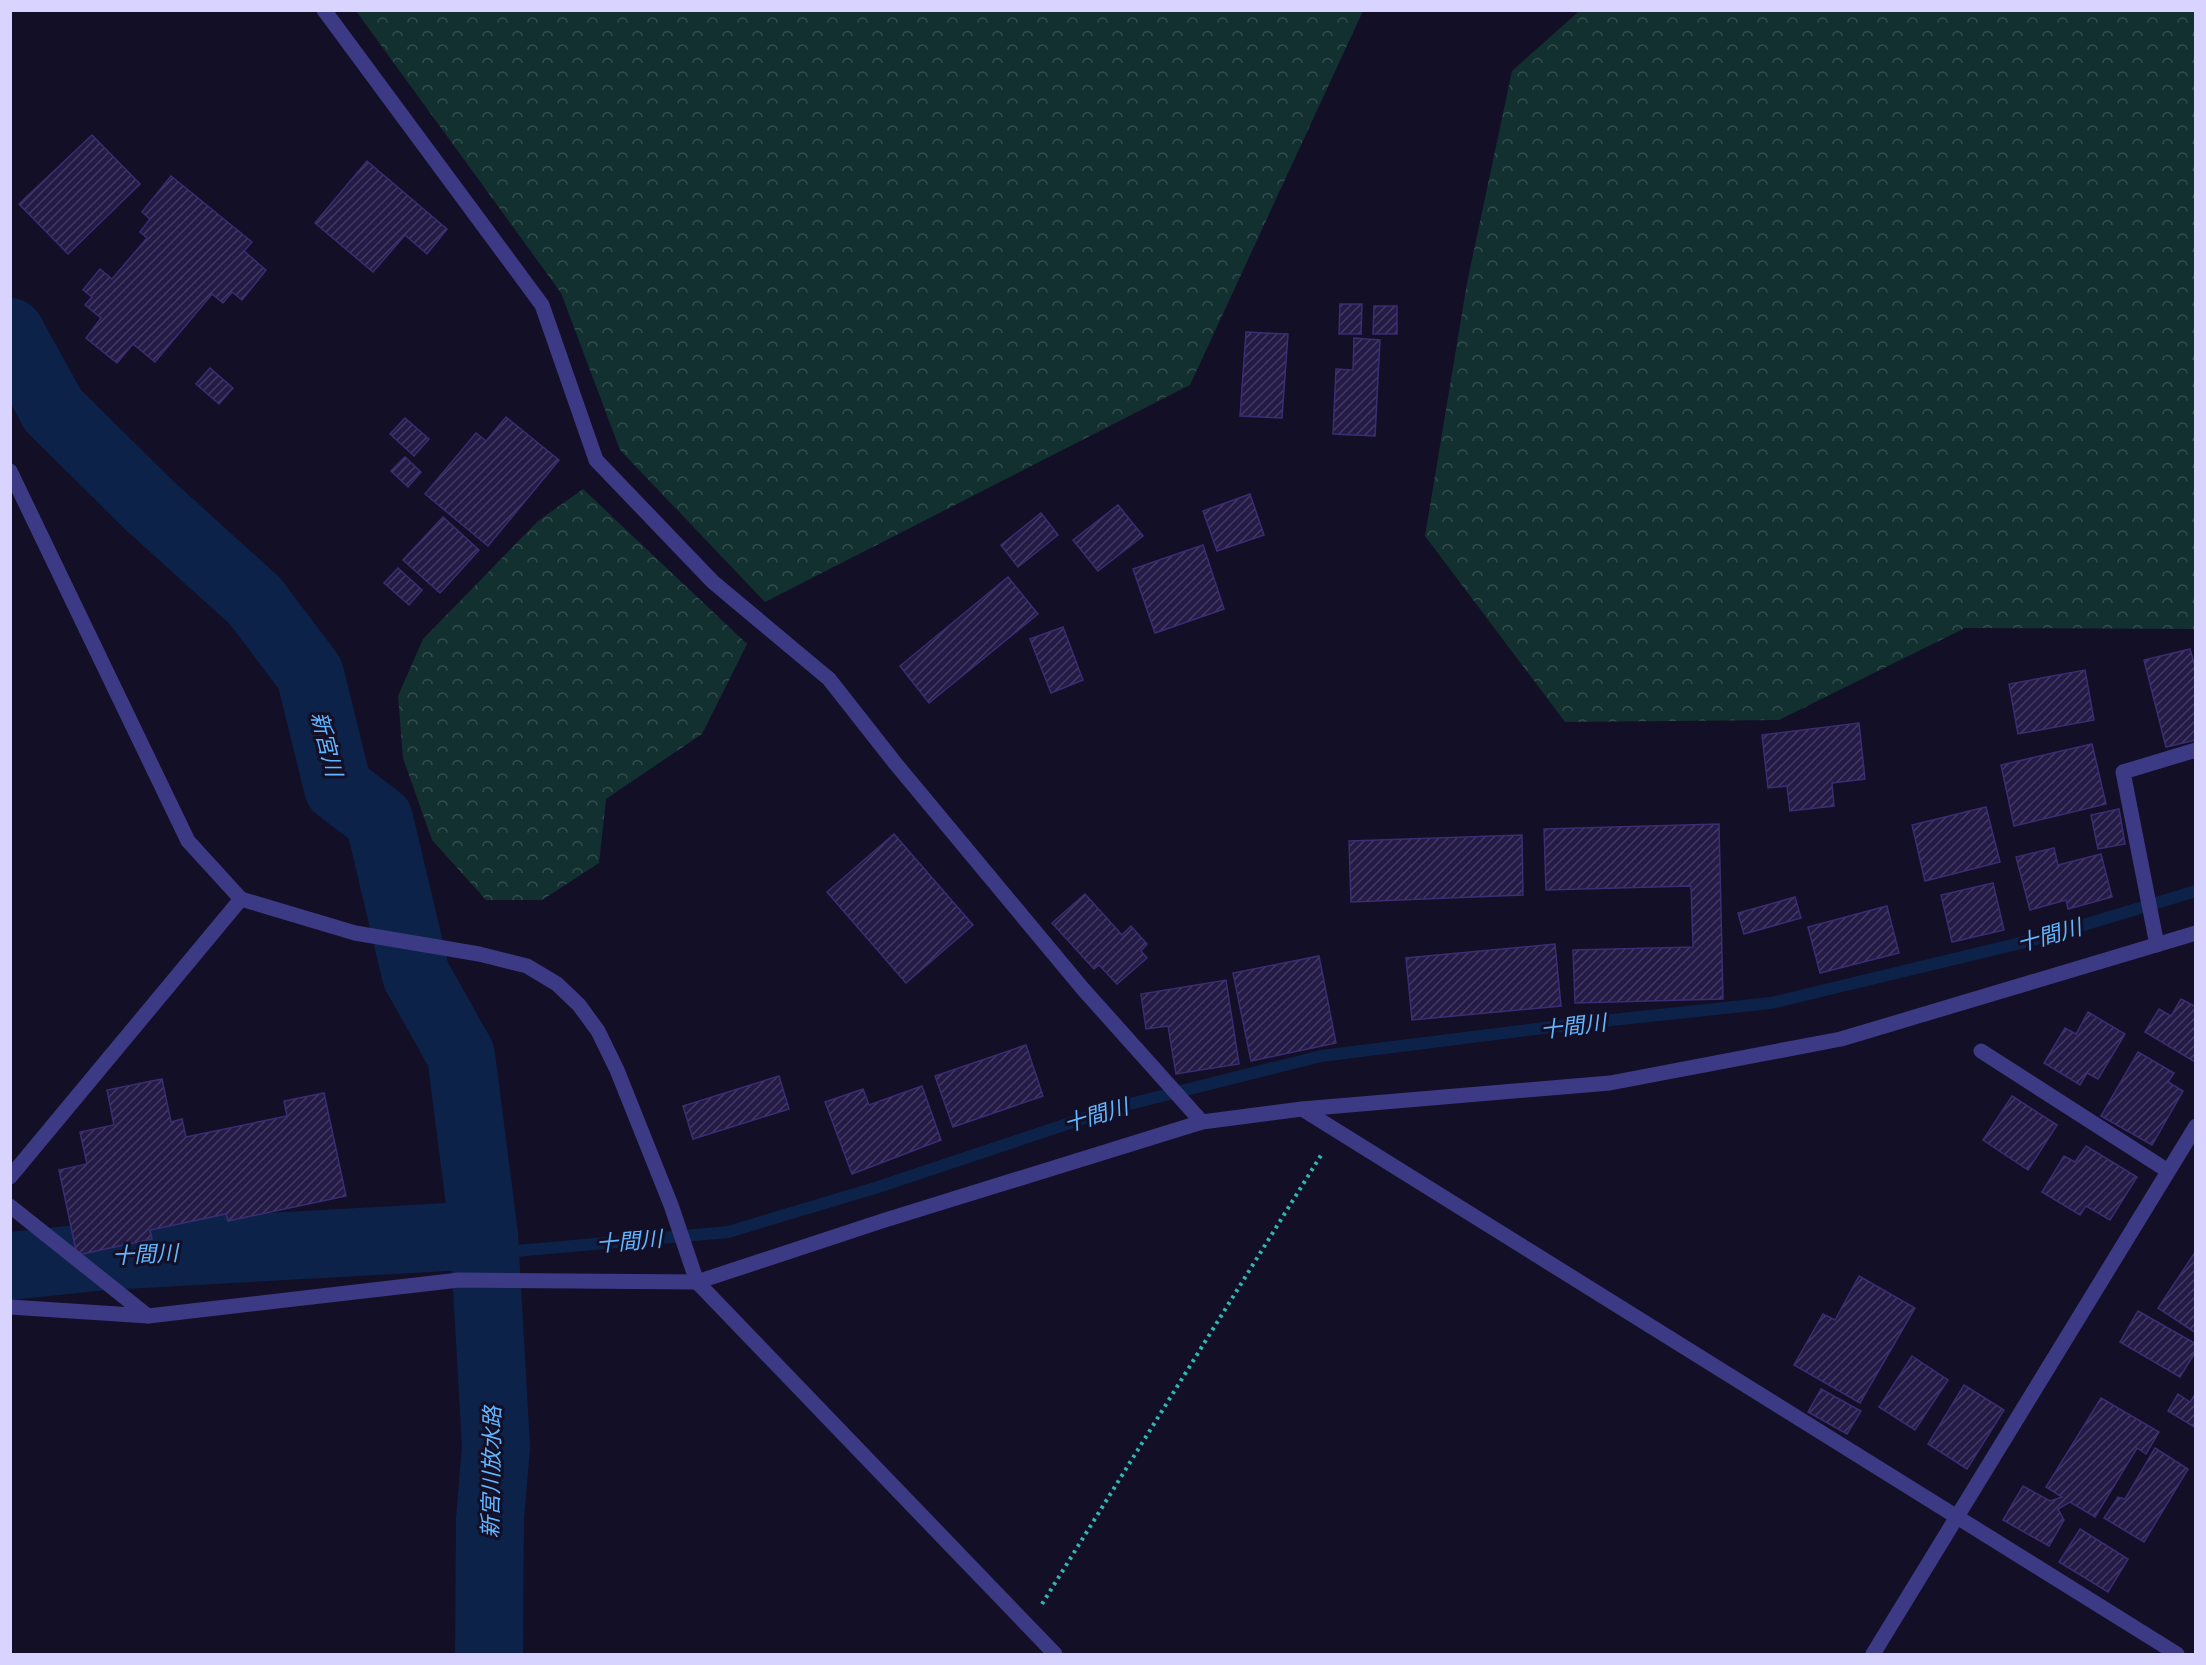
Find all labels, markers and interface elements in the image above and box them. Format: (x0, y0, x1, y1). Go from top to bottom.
water label: 新宮川 (304, 709, 349, 782)
water label: 十間川 (2013, 912, 2087, 959)
water label: 十間川 (1539, 1008, 1610, 1045)
water label: 十間川 (1060, 1091, 1134, 1139)
water label: 十間川 (595, 1224, 665, 1259)
water label: 十間川 (111, 1238, 181, 1271)
water label: 新宮川放水路 (476, 1404, 507, 1538)

